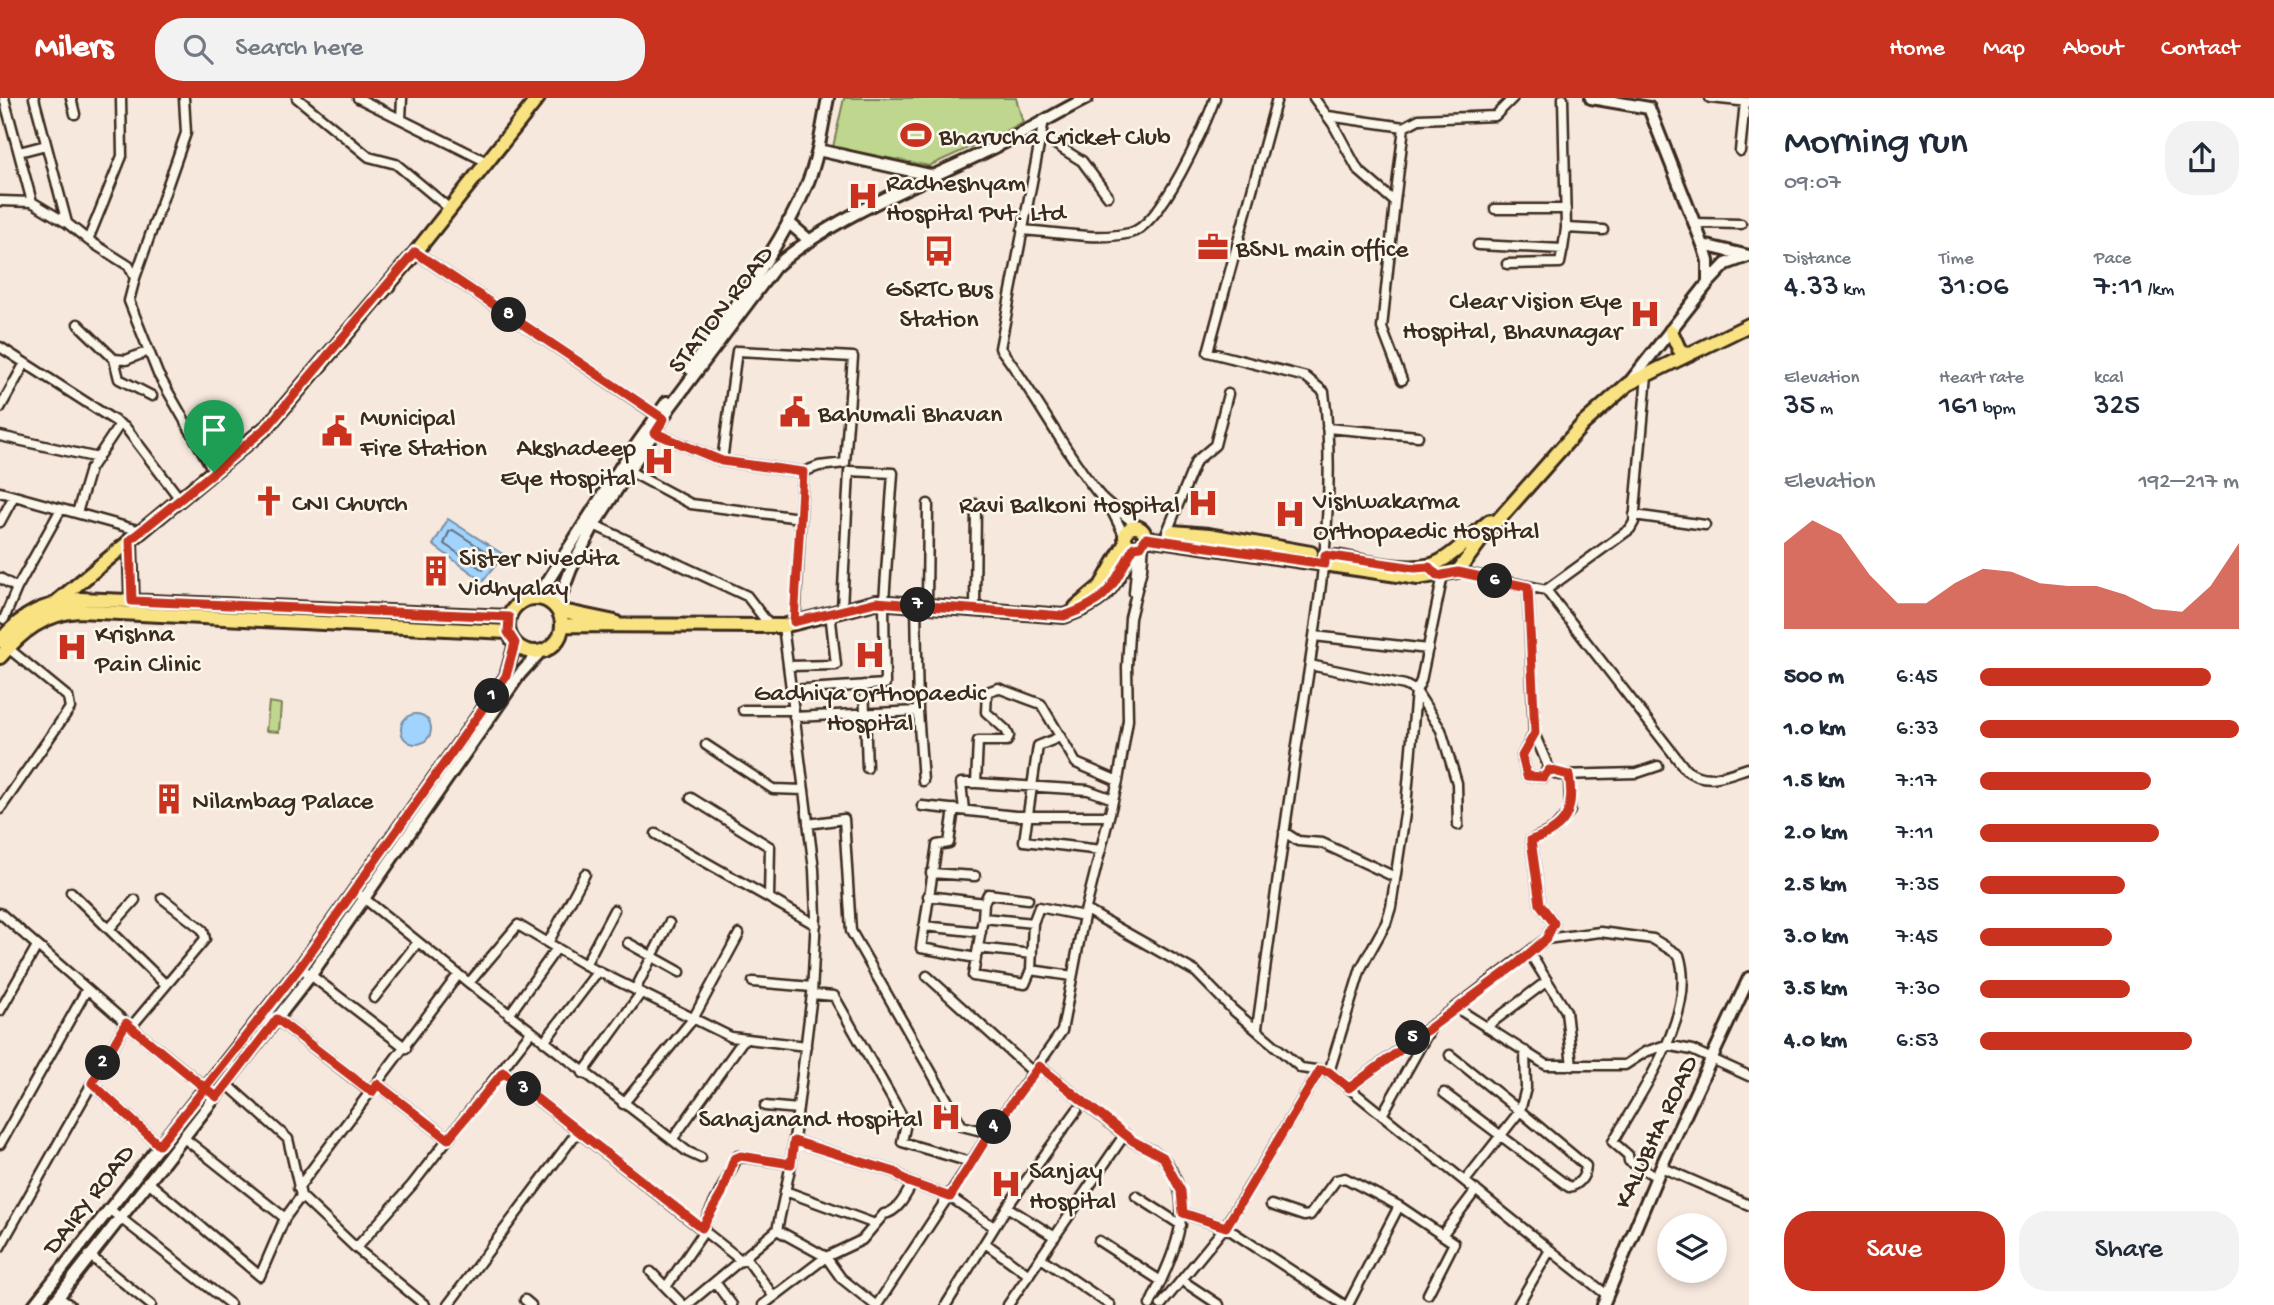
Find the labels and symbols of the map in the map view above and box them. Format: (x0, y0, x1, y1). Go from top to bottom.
sports icon: Bharucha Cricket Club (899, 118, 933, 152)
place label: Bharucha Cricket Club (938, 124, 1171, 155)
place label: Radheshyam Hospital Pvt. Ltd (886, 170, 1067, 231)
hospital icon: Radheshyam Hospital Pvt. Ltd (846, 179, 880, 213)
office icon: BSNL main office (1196, 230, 1230, 264)
bus stop icon: GSRTC Bus Station (922, 234, 956, 268)
place label: BSNL main office (1235, 236, 1409, 267)
street label: STATION ROAD (663, 241, 782, 381)
place label: GSRTC Bus Station (885, 276, 994, 337)
place label: Clear Vision Eye Hospital, Bhavnagar (1402, 288, 1625, 349)
hospital icon: Clear Vision Eye Hospital, Bhavnagar (1628, 297, 1662, 331)
pin: 8 (491, 298, 526, 332)
public building icon: Bahumali Bhavan (778, 395, 812, 429)
pin (184, 400, 244, 472)
place label: Bahumali Bhavan (817, 401, 1003, 432)
place label: Municipal Fire Station (359, 405, 488, 466)
public building icon: Municipal Fire Station (320, 414, 354, 448)
place label: Akshadeep Eye Hospital (500, 435, 636, 496)
hospital icon: Akshadeep Eye Hospital (642, 444, 676, 478)
church icon: CNI Church (252, 484, 286, 518)
hospital icon: Ravi Balkoni Hospital (1186, 486, 1220, 520)
place label: Vishwakarma Orthopaedic Hospital (1312, 488, 1540, 549)
place label: CNI Church (292, 490, 408, 521)
place label: Ravi Balkoni Hospital (959, 492, 1180, 523)
hospital icon: Vishwakarma Orthopaedic Hospital (1273, 497, 1307, 531)
place label: Sister Nivedita Vidhyalay (458, 545, 621, 606)
building icon: Sister Nivedita Vidhyalay (419, 554, 453, 588)
pin: 6 (1478, 564, 1512, 598)
pin: 7 (900, 588, 936, 622)
place label: Krishna Pain Clinic (94, 621, 201, 682)
hospital icon: Krishna Pain Clinic (55, 630, 89, 664)
hospital icon: Gadhiya Orthopaedic Hospital (853, 638, 887, 672)
pin: 1 (475, 678, 510, 714)
place label: Gadhiya Orthopaedic Hospital (754, 680, 987, 741)
building icon: Nilambag Palace (152, 782, 186, 816)
place label: Nilambag Palace (192, 788, 374, 819)
pin: 5 (1396, 1020, 1430, 1056)
pin: 2 (86, 1046, 120, 1080)
street label: KALUBHA ROAD (1609, 1051, 1707, 1214)
pin: 3 (506, 1072, 542, 1107)
hospital icon: Sahajanand Hospital (929, 1100, 963, 1134)
place label: Sahajanand Hospital (698, 1106, 923, 1137)
pin: 4 (976, 1110, 1012, 1144)
street label: DAIRY ROAD (36, 1139, 143, 1264)
place label: Sanjay Hospital (1029, 1158, 1116, 1219)
hospital icon: Sanjay Hospital (989, 1167, 1023, 1201)

